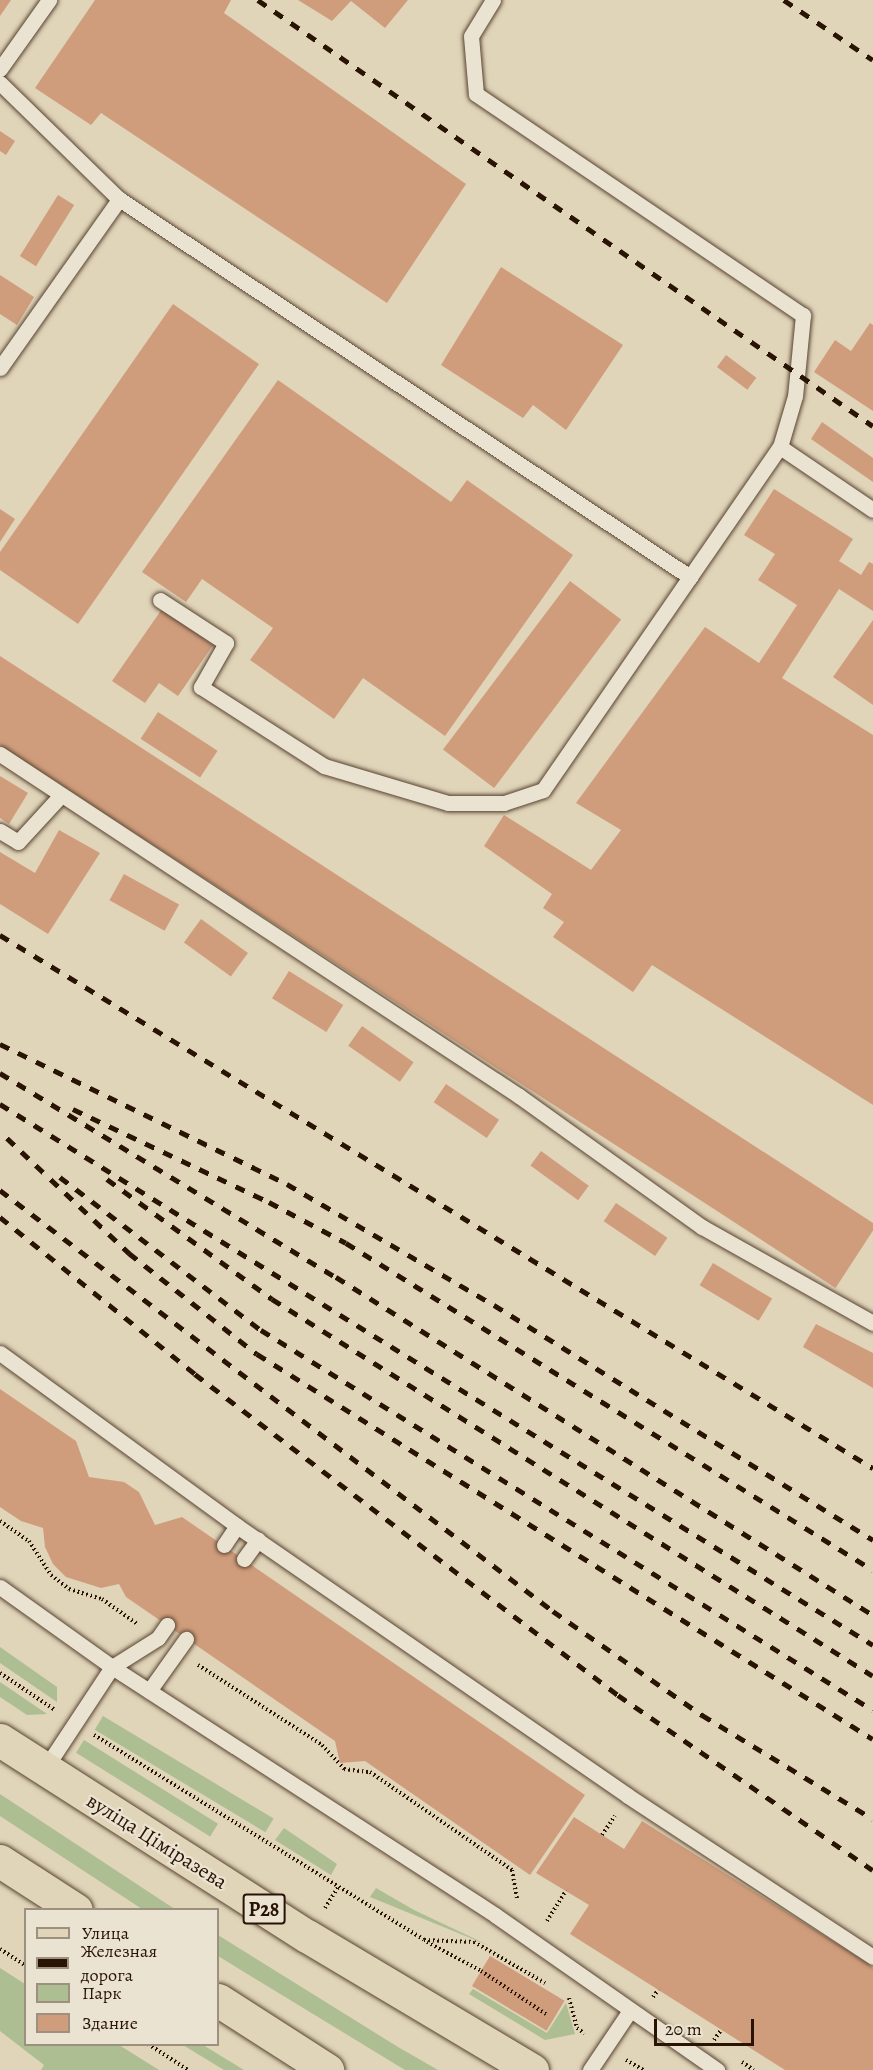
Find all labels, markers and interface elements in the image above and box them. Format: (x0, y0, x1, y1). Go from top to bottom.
street label: вуліца Ціміразева (82, 1788, 232, 1894)
road number: Р28 (242, 1892, 286, 1926)
legend (24, 1908, 219, 2046)
text: Улица (82, 1921, 129, 1945)
text: Железная дорога (81, 1939, 157, 1987)
text: Парк (82, 1981, 122, 2005)
scale bar (657, 2007, 758, 2045)
text: Здание (82, 2011, 138, 2035)
text: 20 m (665, 2017, 702, 2041)

